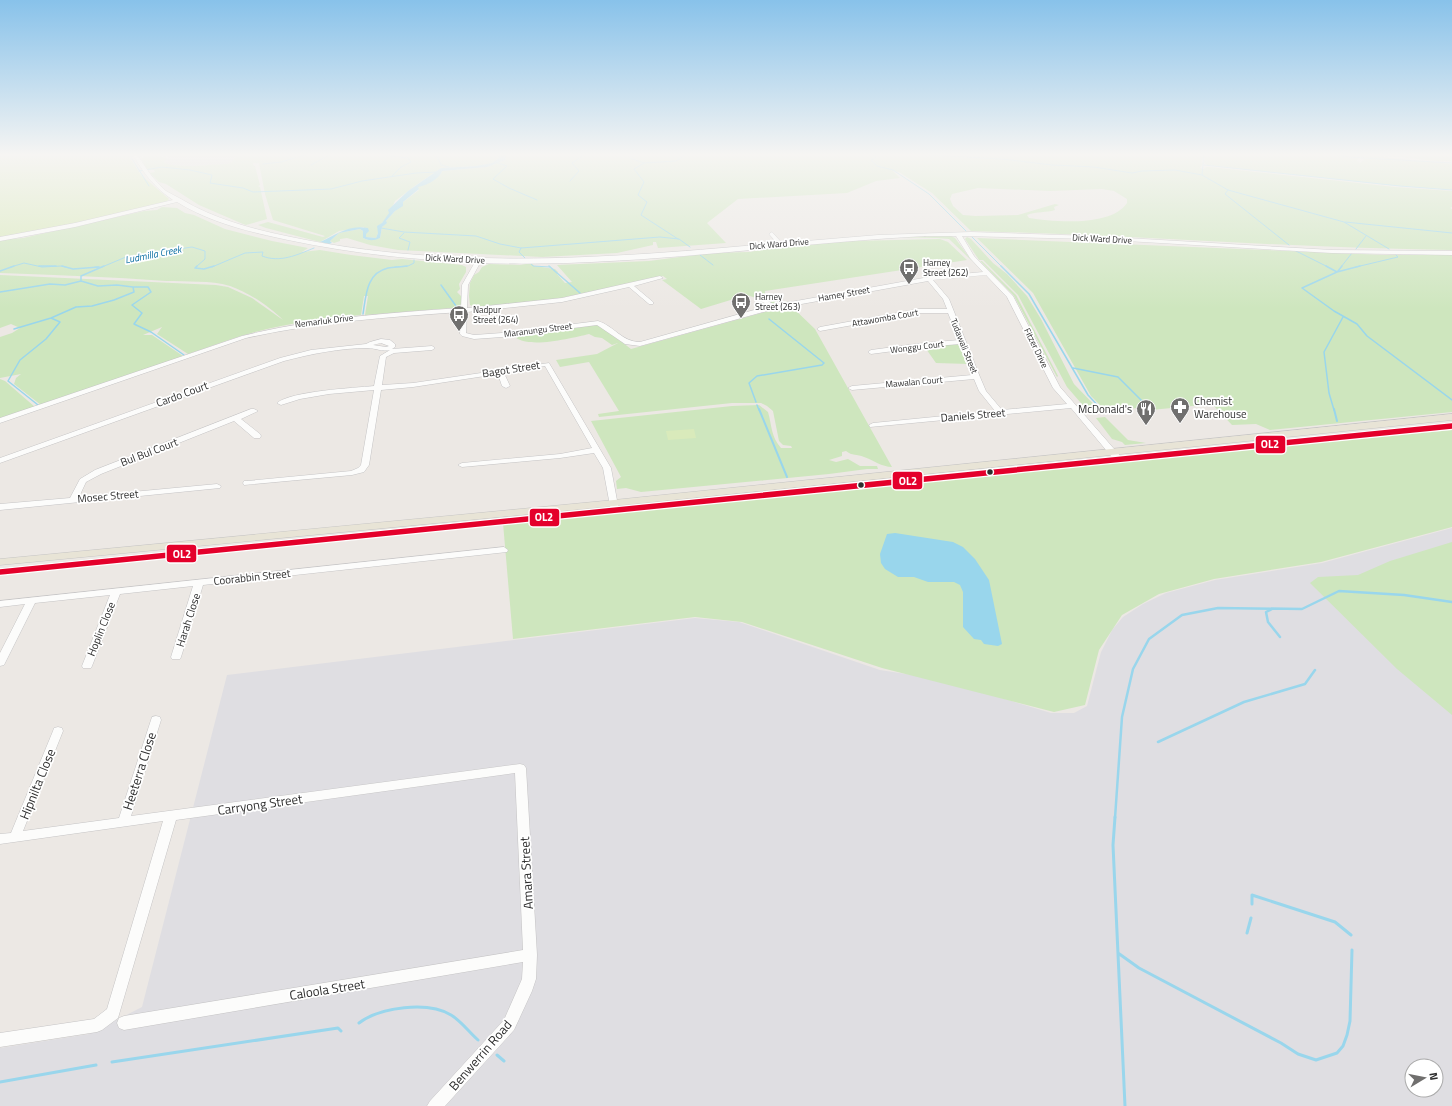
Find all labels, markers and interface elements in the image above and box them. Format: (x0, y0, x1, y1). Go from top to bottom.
street label: Dick Ward Drive (1072, 230, 1133, 247)
street label: Dick Ward Drive (749, 234, 810, 253)
water label: Ludmilla Creek (124, 241, 184, 267)
street label: Dick Ward Drive (425, 250, 486, 267)
place label: Harney Street (262) (923, 256, 968, 279)
bus stop icon: Harney Street (262) (898, 257, 920, 285)
street label: Hamey Street (817, 282, 872, 304)
place label: Harney Street (263) (755, 290, 800, 313)
bus stop icon: Harney Street (263) (730, 291, 752, 319)
place label: Nadpur Street (264) (473, 303, 518, 326)
bus stop icon: Nadpur Street (264) (448, 304, 470, 332)
street label: Attawomba Court (851, 305, 920, 330)
street label: Nemarluk Drive (294, 310, 354, 331)
street label: Tudawali Street (947, 316, 982, 376)
street label: Maranungu Street (503, 319, 574, 340)
street label: Fitzer Drive (1021, 325, 1052, 370)
street label: Wonggu Court (889, 337, 945, 356)
street label: Bagot Street (481, 357, 541, 381)
street label: Mawalan Court (885, 372, 944, 390)
street label: Cardo Court (154, 377, 210, 411)
place label: Chemist Warehouse (1194, 393, 1247, 422)
pharmacy icon: Chemist Warehouse (1169, 396, 1191, 424)
restaurant icon: McDonald's (1135, 398, 1157, 426)
place label: McDonald's (1078, 401, 1132, 417)
street label: Daniels Street (940, 404, 1006, 426)
street label: Bul Bul Court (118, 434, 180, 470)
line badge: OL2 (1255, 435, 1286, 454)
text: OL2 (1261, 436, 1279, 452)
unlabelled marker (985, 467, 995, 477)
line badge: OL2 (892, 471, 923, 490)
text: OL2 (899, 473, 917, 489)
unlabelled marker (856, 480, 866, 490)
street label: Mosec Street (77, 485, 139, 507)
line badge: OL2 (529, 508, 560, 527)
text: OL2 (535, 509, 553, 525)
line badge: OL2 (166, 544, 197, 563)
text: OL2 (173, 546, 191, 562)
street label: Coorabbin Street (213, 565, 291, 589)
street label: Harah Close (172, 591, 204, 649)
street label: Hoplin Close (83, 599, 119, 659)
street label: Heeterra Close (117, 729, 161, 813)
street label: Hipnilta Close (14, 746, 60, 822)
street label: Carryong Street (216, 788, 304, 820)
street label: Amara Street (514, 836, 538, 910)
street label: Caloola Street (288, 973, 367, 1005)
street label: Benwerrin Road (444, 1015, 516, 1095)
north arrow (1404, 1058, 1444, 1098)
text: N (1425, 1071, 1442, 1081)

